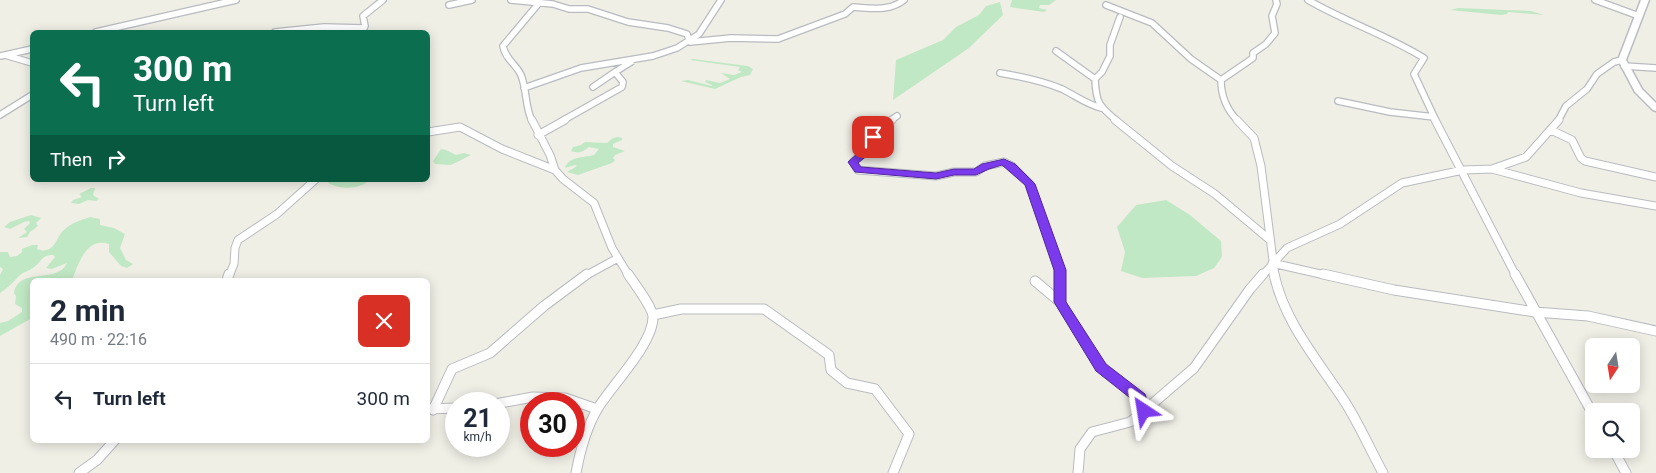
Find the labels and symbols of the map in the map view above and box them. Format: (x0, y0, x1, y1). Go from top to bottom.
pin (852, 116, 894, 158)
north arrow (1585, 338, 1640, 392)
position arrow (1117, 384, 1169, 436)
speed limit sign: 30 (520, 392, 585, 457)

